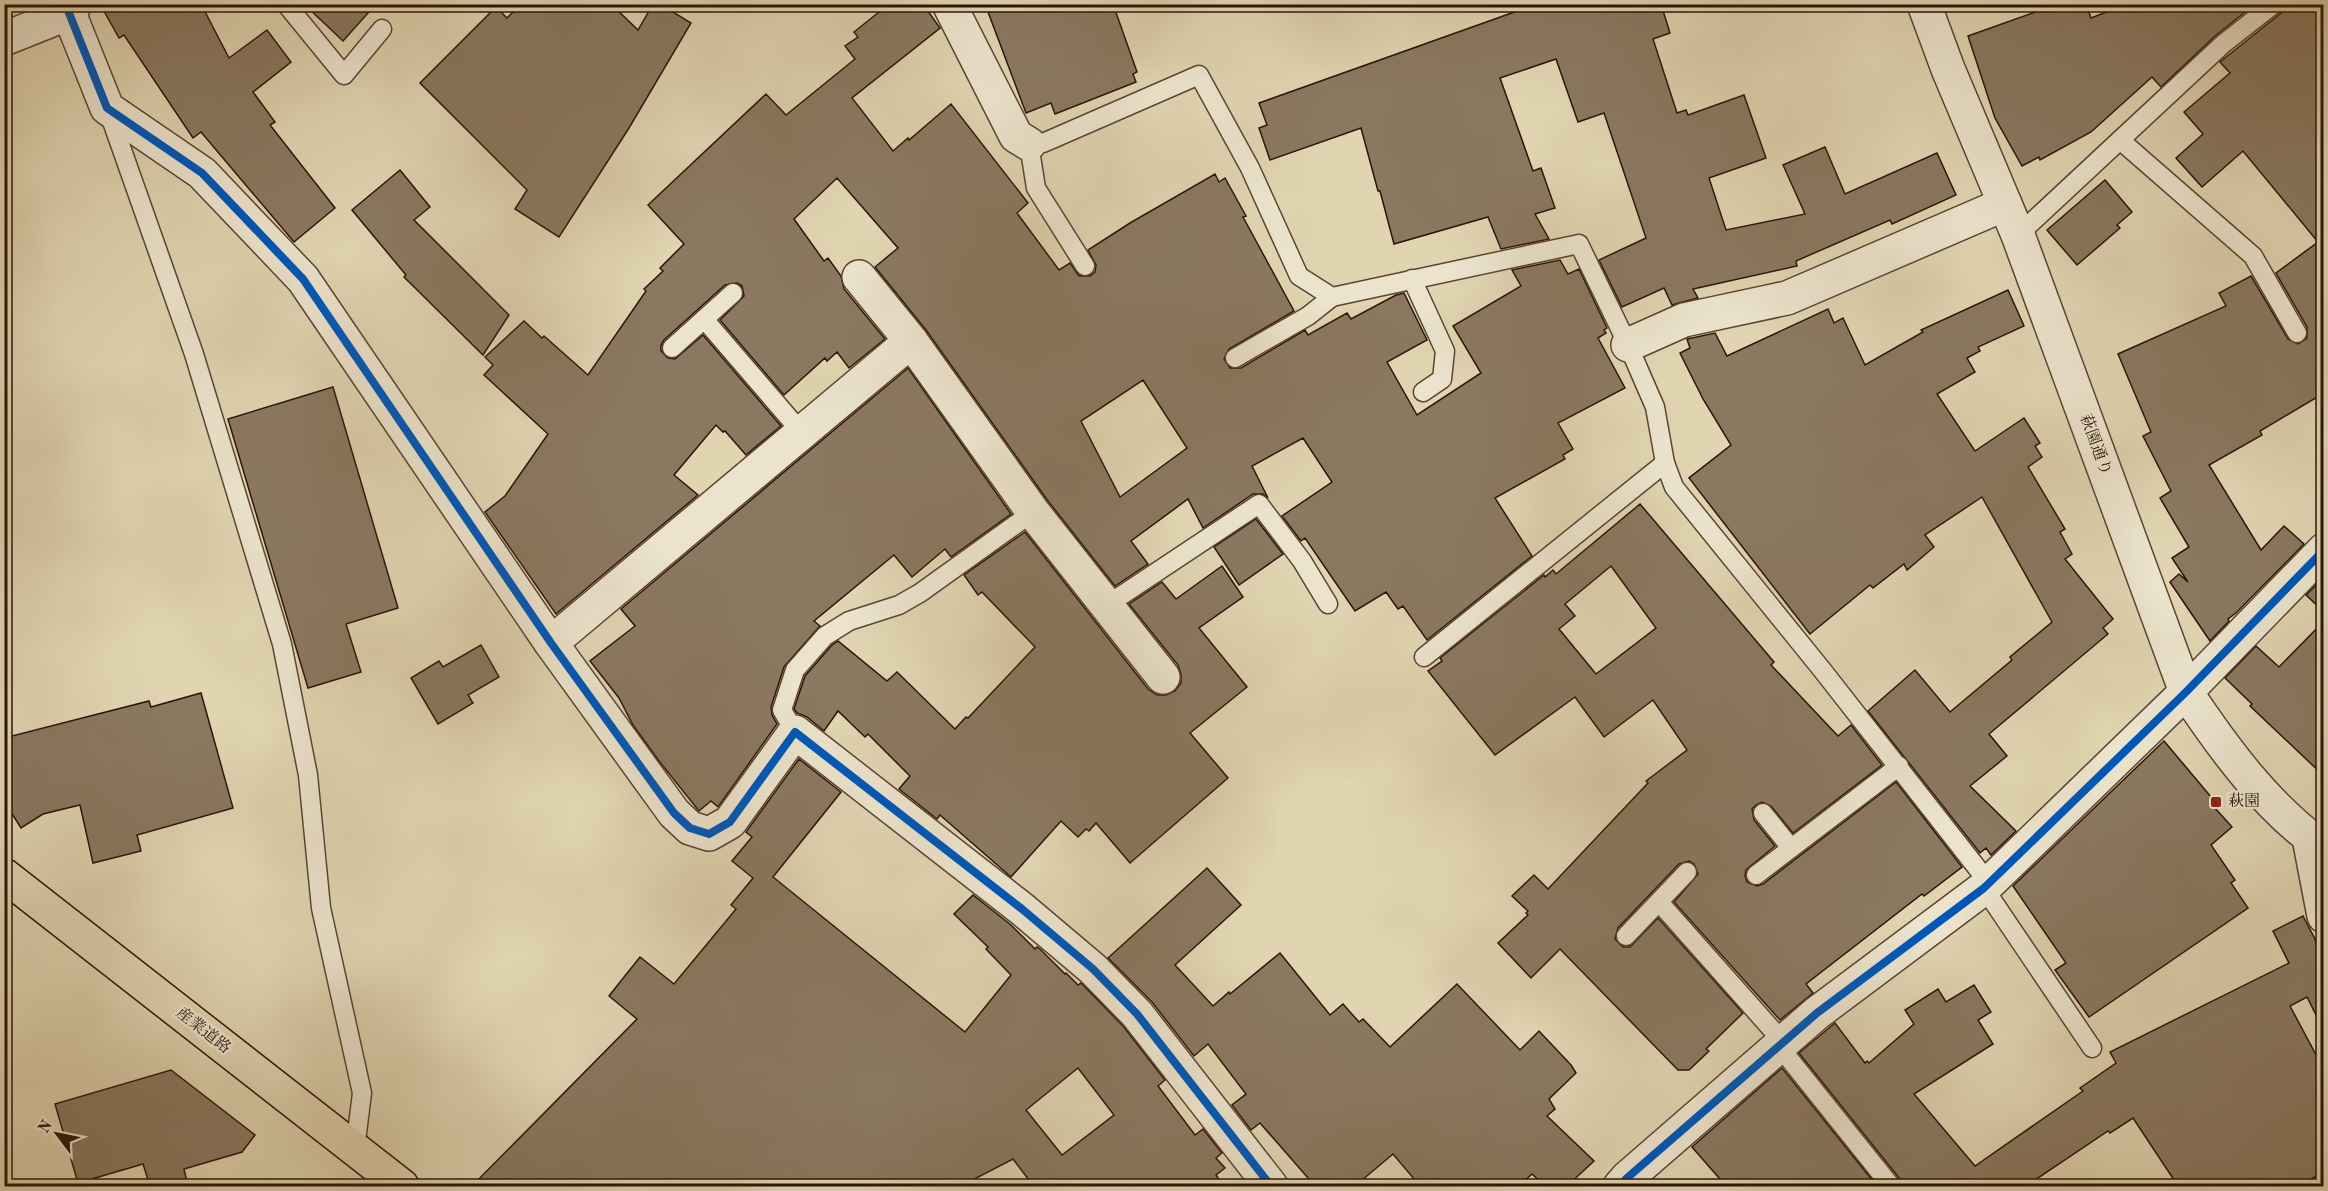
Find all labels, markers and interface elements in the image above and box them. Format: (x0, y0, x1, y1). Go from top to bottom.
street label: 萩園通り (2077, 412, 2115, 478)
place label: 萩園 (2228, 792, 2260, 810)
marker: 萩園 (2209, 795, 2223, 809)
street label: 産業道路 (173, 1003, 234, 1057)
north arrow (27, 1104, 87, 1164)
text: N (36, 1117, 56, 1137)

